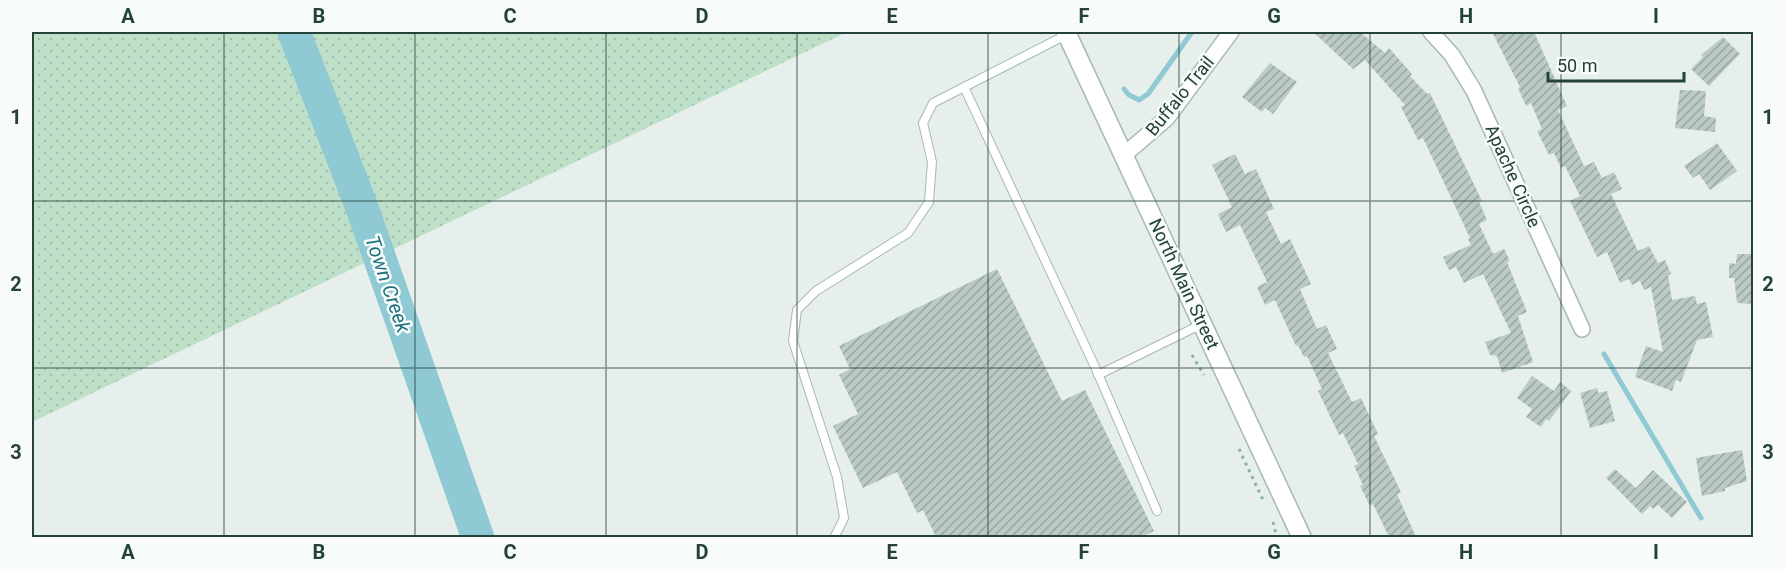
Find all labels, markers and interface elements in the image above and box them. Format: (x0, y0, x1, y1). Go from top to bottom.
text: A (121, 4, 135, 28)
text: B (313, 4, 325, 28)
text: C (503, 4, 517, 28)
text: D (696, 4, 709, 28)
text: E (886, 4, 898, 28)
text: F (1079, 4, 1090, 28)
text: G (1267, 4, 1281, 28)
text: H (1459, 4, 1473, 28)
text: I (1653, 4, 1659, 28)
scale bar (1548, 45, 1684, 83)
street label: Buffalo Trail (1141, 52, 1218, 140)
text: 50 m (1557, 55, 1597, 76)
text: 1 (10, 105, 22, 129)
text: 1 (1762, 105, 1774, 129)
street label: Apache Circle (1481, 121, 1545, 230)
street label: North Main Street (1145, 215, 1224, 353)
water label: Town Creek (360, 232, 416, 337)
text: 2 (10, 272, 22, 296)
text: 2 (1762, 272, 1774, 296)
text: 3 (10, 440, 22, 464)
text: 3 (1762, 440, 1774, 464)
text: A (121, 540, 135, 564)
text: B (313, 540, 325, 564)
text: C (503, 540, 517, 564)
text: D (696, 540, 709, 564)
text: E (886, 540, 898, 564)
text: F (1079, 540, 1090, 564)
text: G (1267, 540, 1281, 564)
text: H (1459, 540, 1473, 564)
text: I (1653, 540, 1659, 564)

